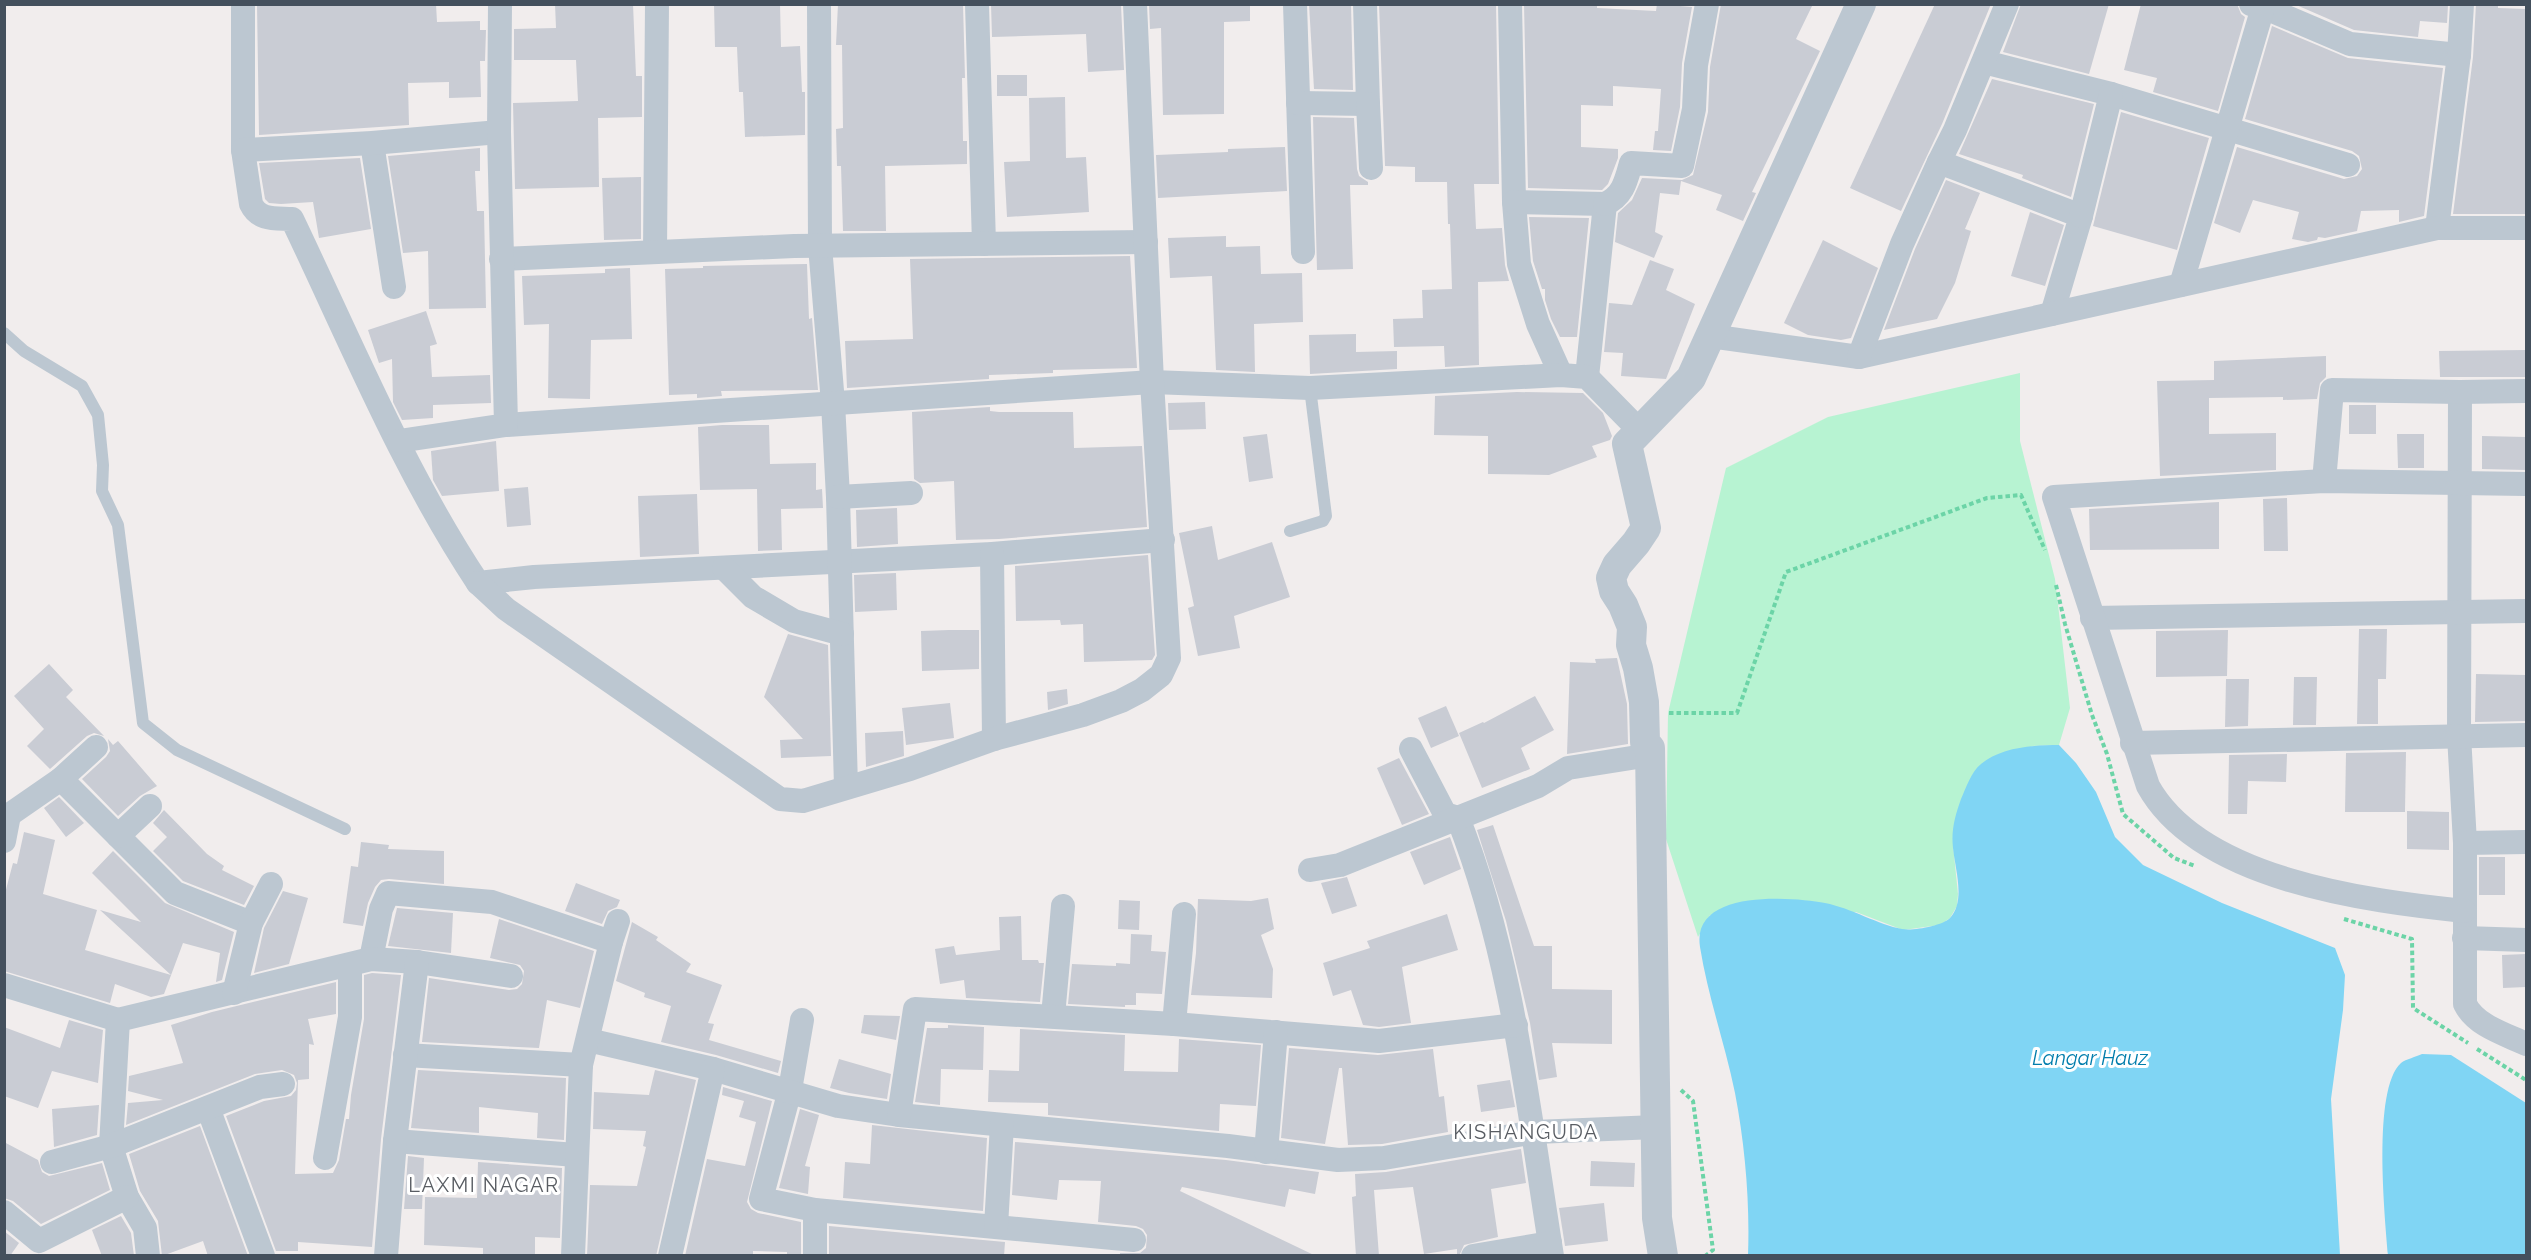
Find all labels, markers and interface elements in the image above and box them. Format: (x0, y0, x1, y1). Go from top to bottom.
water label: Langar Hauz (2032, 1046, 2149, 1070)
district label: KISHANGUDA (1453, 1120, 1599, 1144)
district label: LAXMI NAGAR (408, 1173, 560, 1197)

